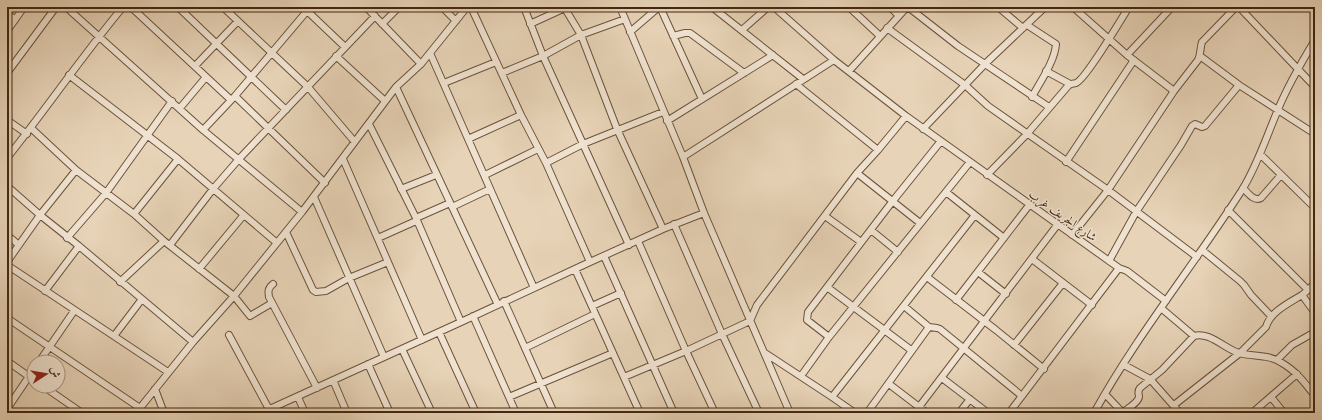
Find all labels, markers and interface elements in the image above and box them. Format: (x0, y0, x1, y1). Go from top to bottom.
street label: شارع الجريف غرب (1024, 186, 1100, 247)
north arrow (26, 354, 66, 394)
text: ش (48, 365, 64, 379)

